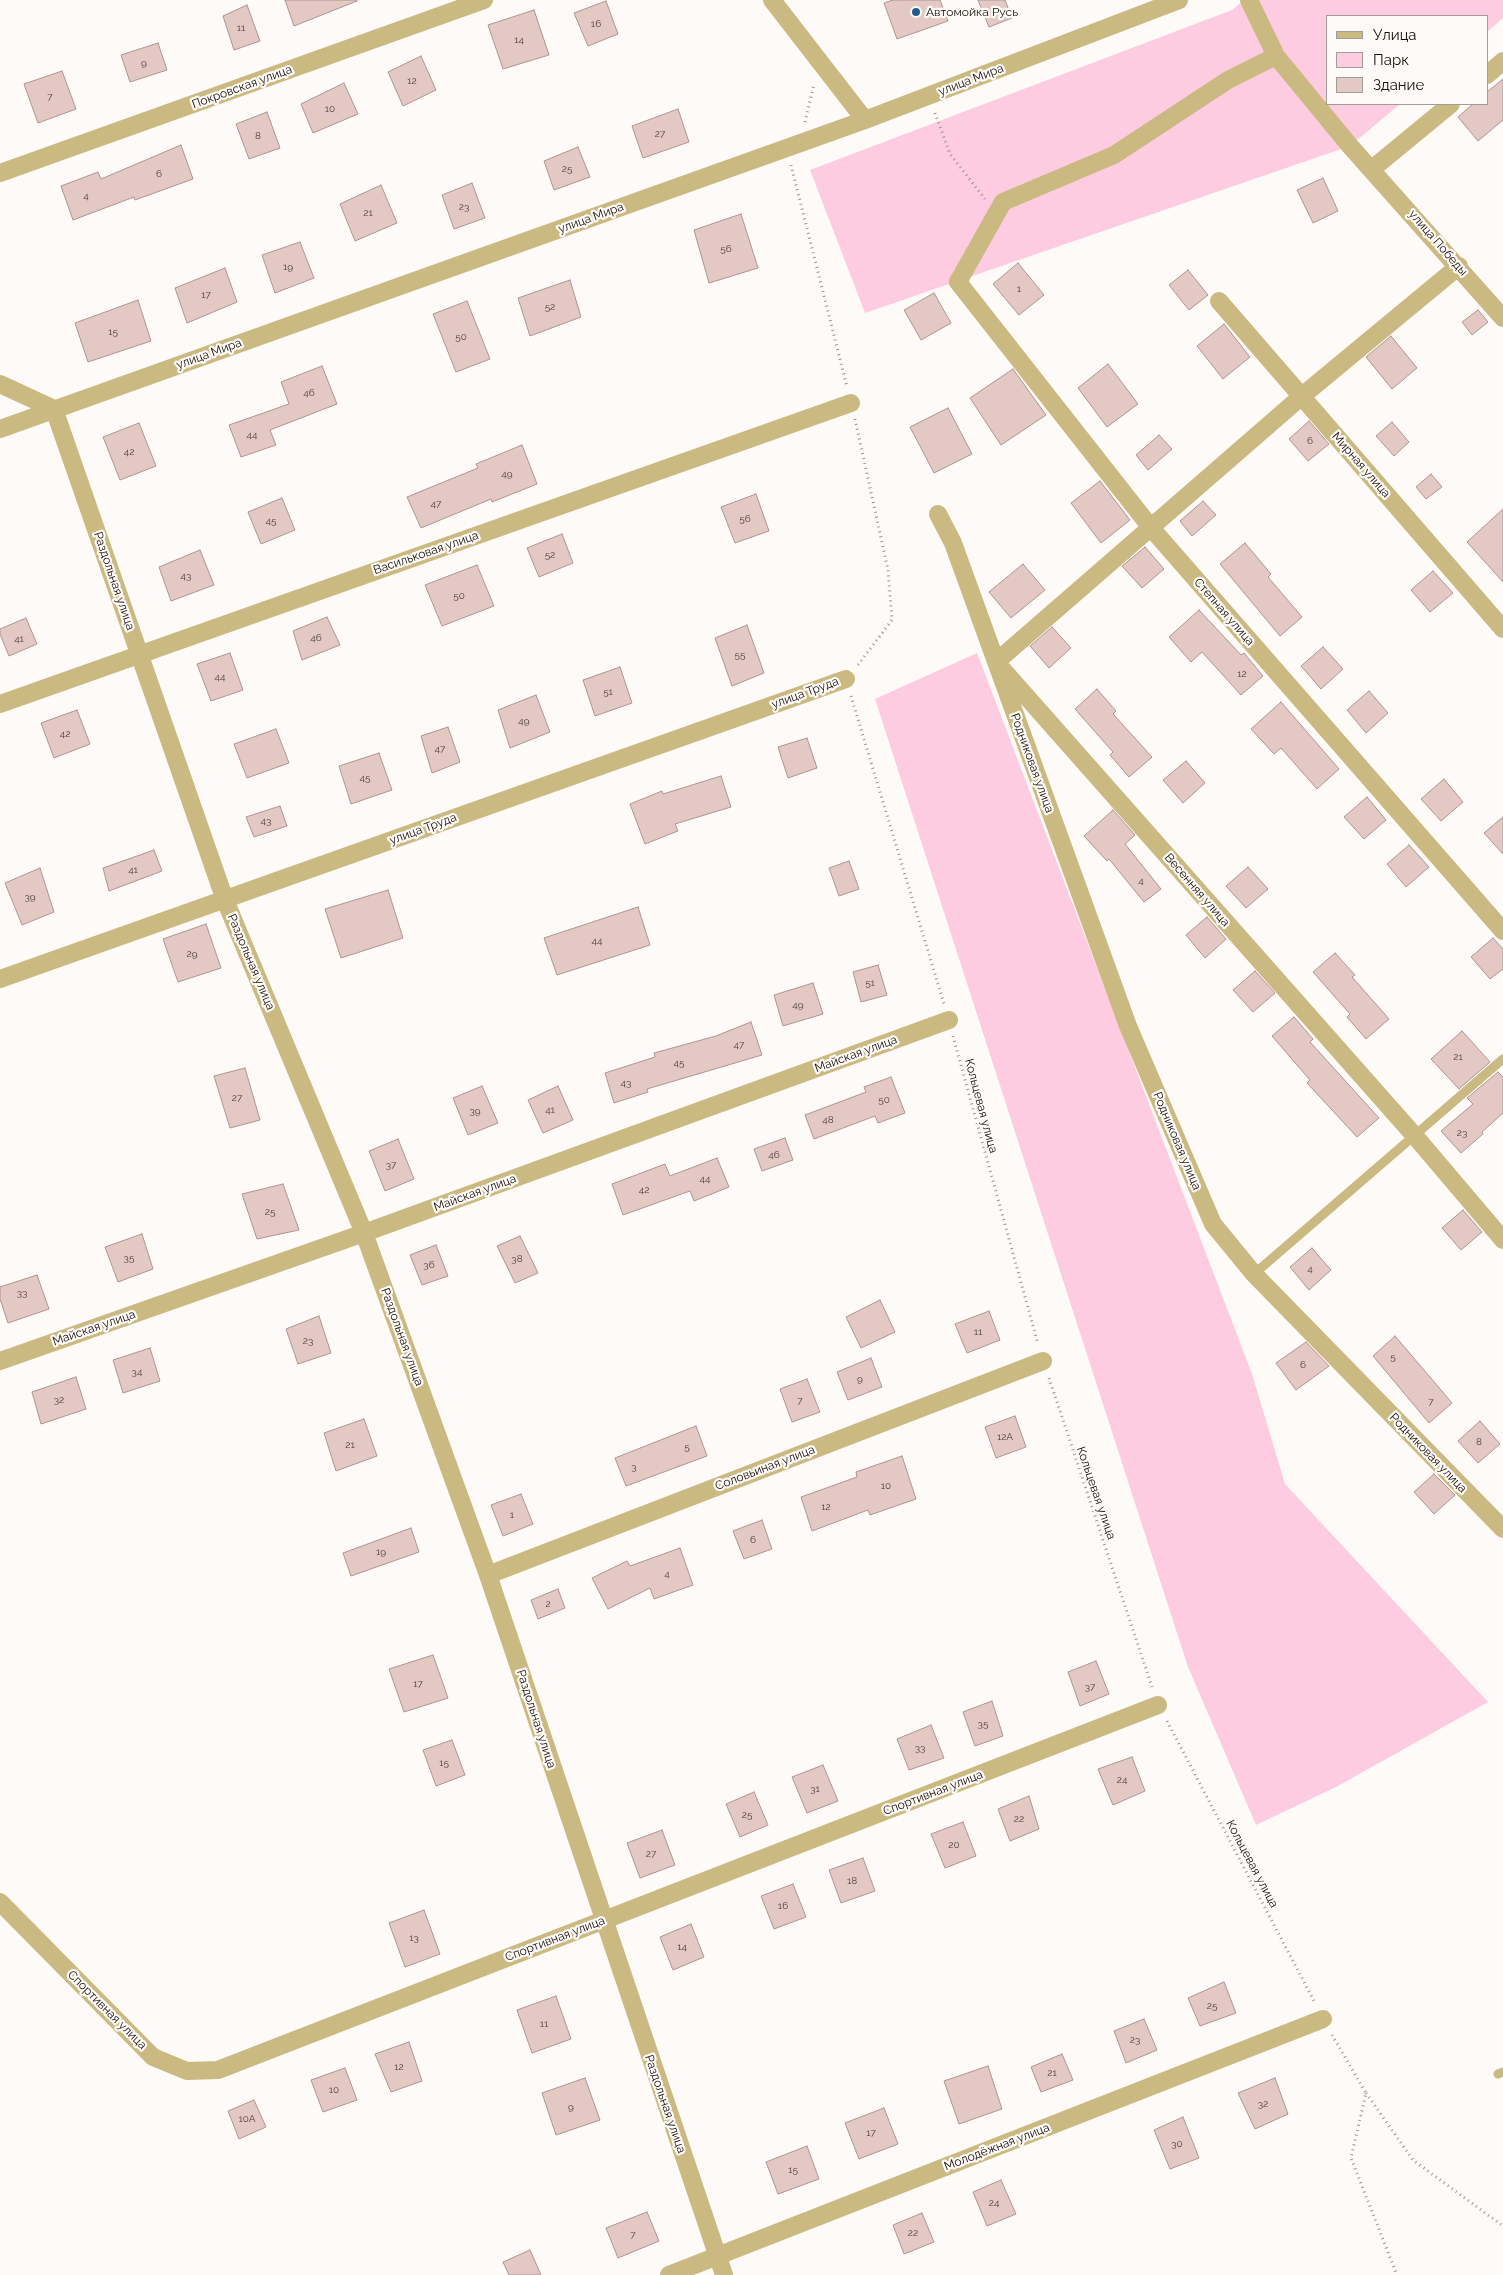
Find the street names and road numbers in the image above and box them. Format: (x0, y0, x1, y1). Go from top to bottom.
street label: улица Мира (936, 61, 1006, 99)
street label: Покровская улица (190, 62, 294, 112)
street label: улица Мира (556, 200, 626, 236)
street label: улица Победы (1406, 207, 1470, 279)
street label: улица Мира (174, 336, 244, 372)
street label: Мирная улица (1329, 429, 1393, 501)
street label: Васильковая улица (372, 528, 480, 578)
street label: Раздольная улица (90, 530, 138, 632)
street label: Степная улица (1191, 575, 1257, 649)
street label: улица Труда (769, 674, 841, 712)
street label: Родниковая улица (1007, 711, 1057, 815)
street label: улица Труда (387, 810, 459, 848)
street label: Весенняя улица (1161, 851, 1233, 929)
street label: Раздольная улица (224, 912, 278, 1012)
street label: Майская улица (813, 1032, 899, 1076)
street label: Кольцевая улица (961, 1057, 1001, 1155)
street label: Родниковая улица (1150, 1090, 1204, 1192)
street label: Майская улица (432, 1171, 518, 1215)
street label: Раздольная улица (378, 1286, 426, 1388)
street label: Майская улица (51, 1307, 137, 1349)
street label: Родниковая улица (1386, 1410, 1470, 1496)
street label: Соловьиная улица (713, 1442, 817, 1494)
street label: Кольцевая улица (1073, 1445, 1119, 1541)
street label: Раздольная улица (513, 1668, 559, 1770)
street label: Спортивная улица (881, 1767, 985, 1819)
street label: Кольцевая улица (1223, 1818, 1281, 1910)
street label: Спортивная улица (503, 1913, 607, 1965)
street label: Спортивная улица (65, 1968, 149, 2052)
street label: Раздольная улица (641, 2053, 689, 2155)
street label: Молодёжная улица (942, 2120, 1052, 2174)

